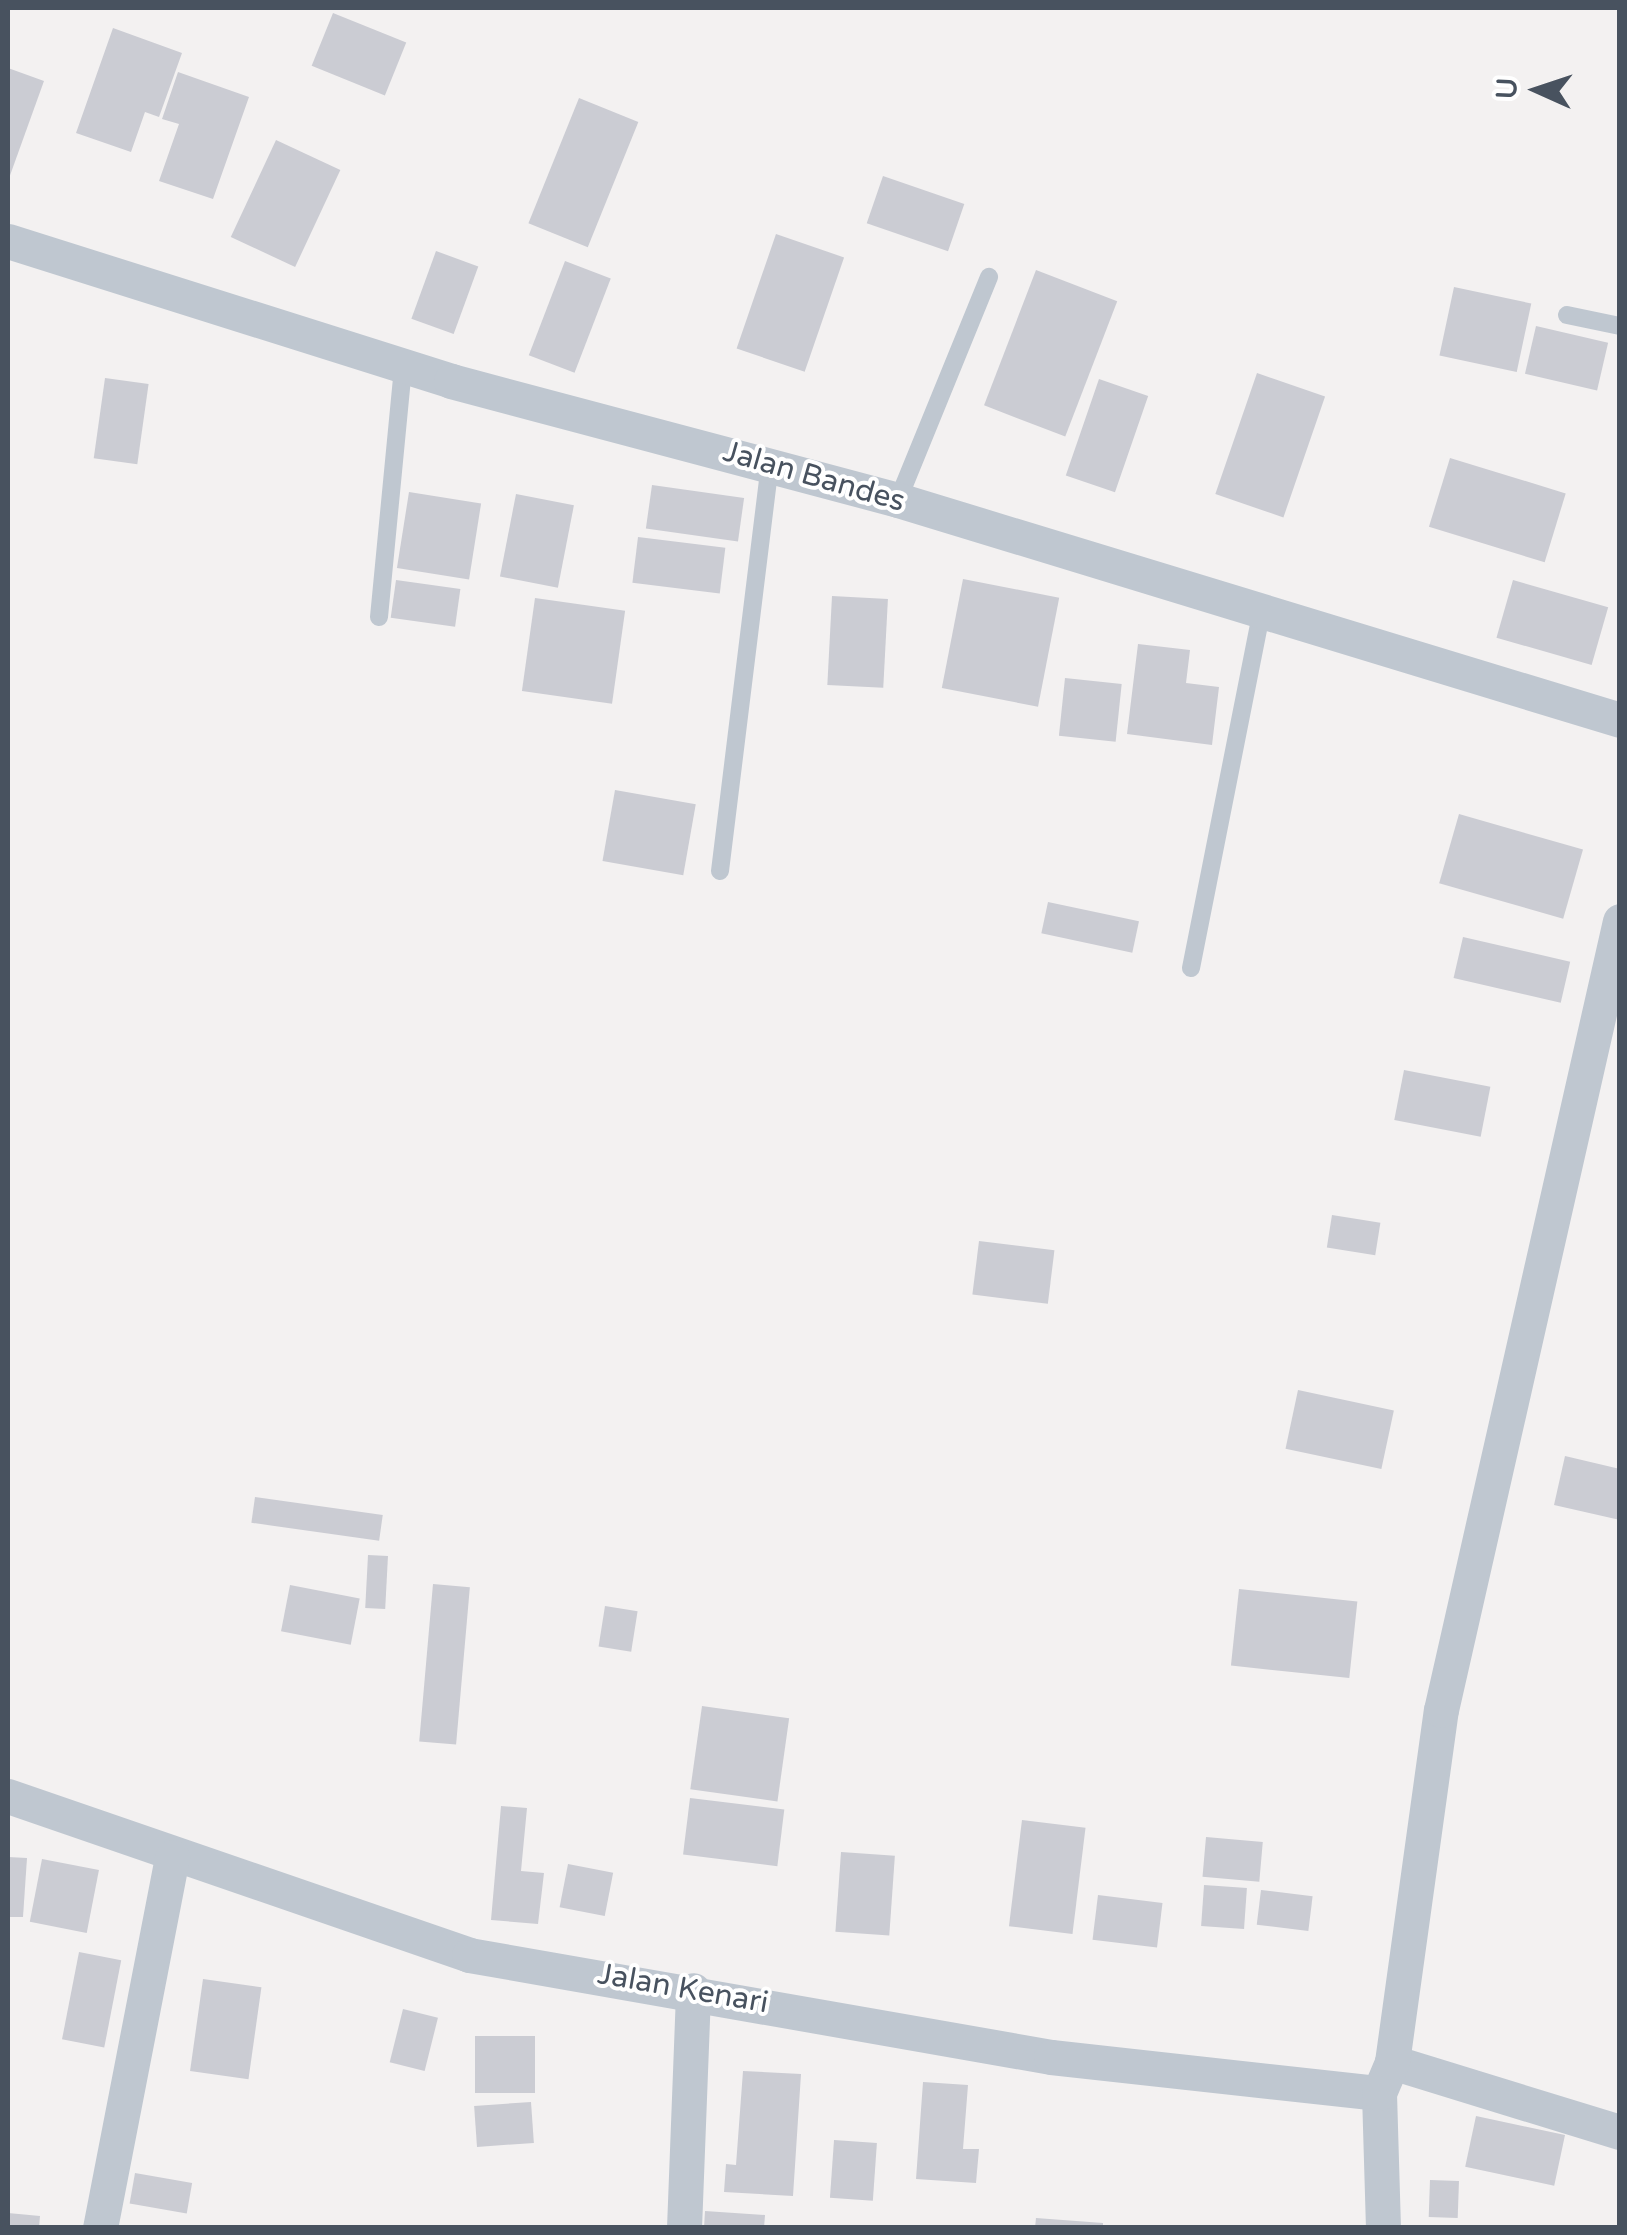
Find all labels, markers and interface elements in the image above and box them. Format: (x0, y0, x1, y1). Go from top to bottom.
north arrow (1487, 40, 1587, 140)
text: U (1490, 77, 1525, 100)
street label: Jalan Bandes (719, 434, 909, 520)
street label: Jalan Kenari (595, 1956, 771, 2022)

